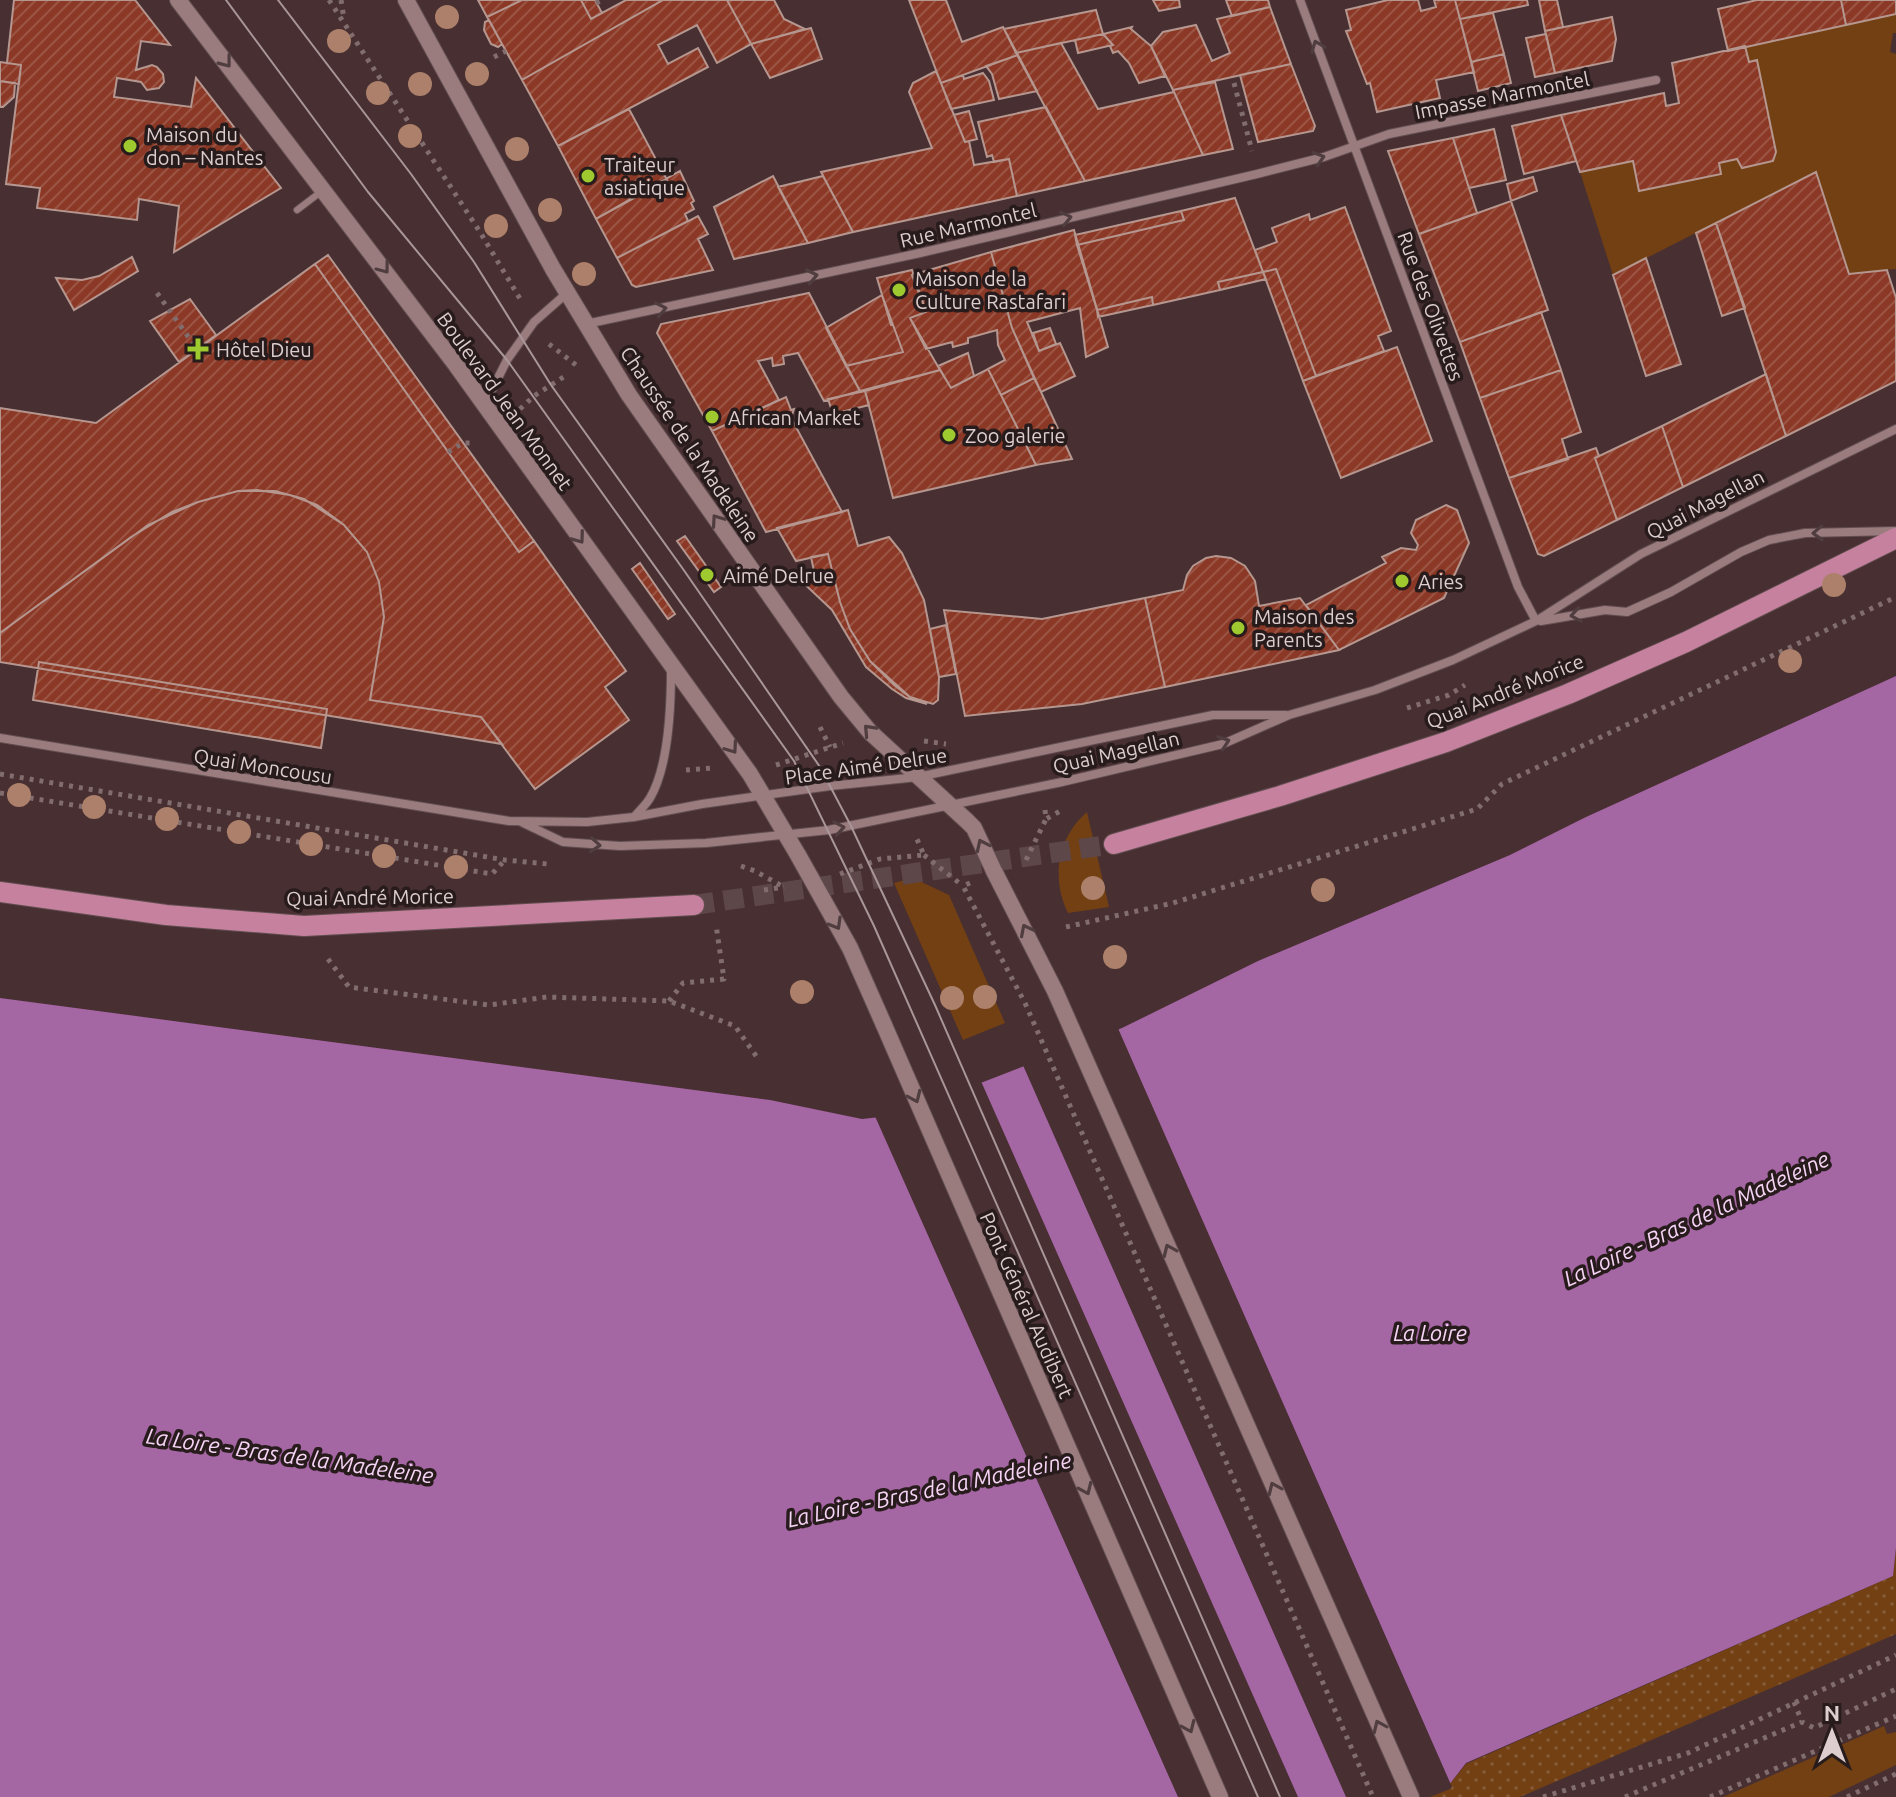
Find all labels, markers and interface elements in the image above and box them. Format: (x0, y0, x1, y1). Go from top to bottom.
one-way arrow (1310, 40, 1327, 54)
one-way arrow (216, 53, 230, 68)
street label: Impasse Marmontel (1413, 67, 1591, 123)
place label: Maison du don – Nantes (146, 123, 263, 169)
marker: Maison du don – Nantes (121, 137, 139, 155)
one-way arrow (1311, 151, 1325, 167)
place label: Traiteur asiatique (604, 153, 685, 199)
marker: Traiteur asiatique (579, 167, 597, 185)
street label: Rue Marmontel (898, 198, 1038, 252)
one-way arrow (1059, 211, 1072, 228)
street label: Rue des Olivettes (1393, 228, 1469, 384)
one-way arrow (374, 260, 388, 274)
place label: Maison de la Culture Rastafari (915, 267, 1066, 313)
one-way arrow (805, 268, 819, 285)
marker: Maison de la Culture Rastafari (890, 281, 908, 299)
one-way arrow (654, 301, 667, 318)
street label: Boulevard Jean Monnet (433, 308, 577, 494)
marker: Hôtel Dieu (187, 338, 209, 360)
place label: Hôtel Dieu (216, 338, 312, 361)
street label: Chaussée de la Madeleine (616, 342, 764, 546)
place label: African Market (728, 406, 861, 429)
marker: African Market (703, 408, 721, 426)
place label: Zoo galerie (965, 424, 1066, 447)
marker: Zoo galerie (940, 426, 958, 444)
street label: Quai Magellan (1642, 464, 1768, 544)
one-way arrow (712, 514, 727, 528)
one-way arrow (1811, 525, 1824, 542)
one-way arrow (569, 529, 584, 543)
place label: Aimé Delrue (723, 564, 834, 587)
marker: Aimé Delrue (698, 566, 716, 584)
place label: Aries (1418, 570, 1463, 593)
marker: Aries (1393, 572, 1411, 590)
place label: Maison des Parents (1254, 605, 1354, 651)
one-way arrow (1570, 606, 1583, 623)
marker: Maison des Parents (1229, 619, 1247, 637)
street label: Quai André Morice (1423, 649, 1587, 733)
one-way arrow (864, 725, 879, 739)
street label: Quai Magellan (1051, 726, 1181, 778)
one-way arrow (1216, 736, 1230, 752)
one-way arrow (722, 739, 737, 754)
street label: Place Aimé Delrue (783, 743, 949, 789)
street label: Quai Moncousu (192, 744, 334, 788)
one-way arrow (832, 821, 846, 838)
one-way arrow (589, 836, 602, 853)
one-way arrow (976, 839, 992, 853)
street label: Quai André Morice (286, 884, 454, 910)
one-way arrow (826, 915, 842, 929)
one-way arrow (1020, 924, 1035, 939)
one-way arrow (905, 1088, 921, 1103)
water label: La Loire - Bras de la Madeleine (1559, 1145, 1833, 1291)
street label: Pont Général Audibert (976, 1209, 1078, 1402)
one-way arrow (1163, 1244, 1179, 1258)
water label: La Loire (1393, 1320, 1467, 1345)
water label: La Loire - Bras de la Madeleine (145, 1422, 435, 1488)
water label: La Loire - Bras de la Madeleine (785, 1447, 1073, 1531)
one-way arrow (1076, 1481, 1092, 1495)
one-way arrow (1268, 1482, 1284, 1496)
north arrow (1792, 1693, 1872, 1773)
text: N (1824, 1700, 1840, 1725)
one-way arrow (1180, 1719, 1196, 1734)
one-way arrow (1373, 1719, 1389, 1734)

